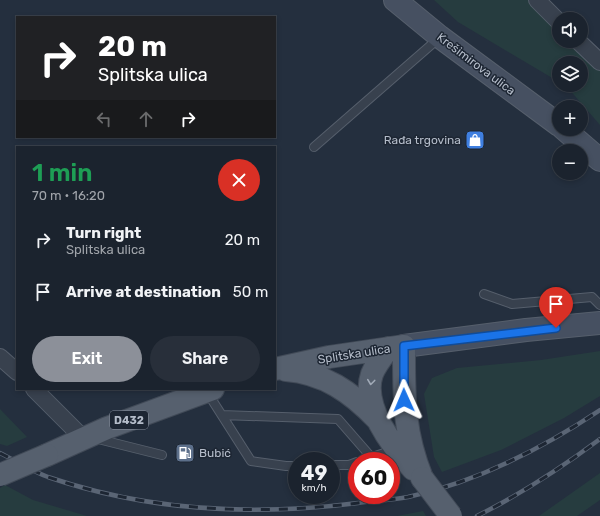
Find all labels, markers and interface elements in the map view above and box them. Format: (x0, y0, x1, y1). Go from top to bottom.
map controls (552, 12, 588, 180)
button: sound (552, 12, 588, 48)
text: 20 m (98, 30, 167, 63)
street label: Krešimirova ulica (434, 30, 518, 98)
icon: right (32, 32, 84, 84)
button: layers (552, 56, 588, 92)
text: Splitska ulica (98, 64, 208, 86)
button: + (552, 100, 588, 136)
icon: left (93, 108, 115, 130)
icon: ahead (135, 108, 157, 130)
icon: right (177, 108, 199, 130)
shop icon: Rađa trgovina (464, 129, 486, 151)
place label: Rađa trgovina (384, 133, 461, 147)
button: − (552, 144, 588, 180)
text: 1 min (32, 159, 92, 187)
button: close (218, 159, 260, 201)
text: 70 m · 16:20 (32, 188, 105, 203)
text: Turn right (66, 224, 141, 242)
icon: right (32, 229, 54, 251)
text: 20 m (225, 231, 260, 249)
text: Splitska ulica (66, 242, 145, 257)
icon: arrive (32, 281, 54, 303)
text: Arrive at destination (66, 283, 221, 301)
text: 50 m (233, 283, 268, 301)
pin (539, 287, 573, 328)
icon: arrive (545, 293, 567, 315)
button: Exit (32, 336, 142, 382)
button: Share (150, 336, 260, 382)
street label: Splitska ulica (317, 341, 391, 367)
one-way arrow (367, 379, 376, 385)
position arrow (383, 379, 425, 421)
road number: D432 (110, 411, 148, 429)
fuel station icon: Bubić (174, 442, 196, 464)
place label: Bubić (199, 446, 231, 460)
speed limit sign: 60 (348, 452, 400, 504)
text: 49 (301, 461, 327, 485)
text: km/h (302, 482, 326, 494)

